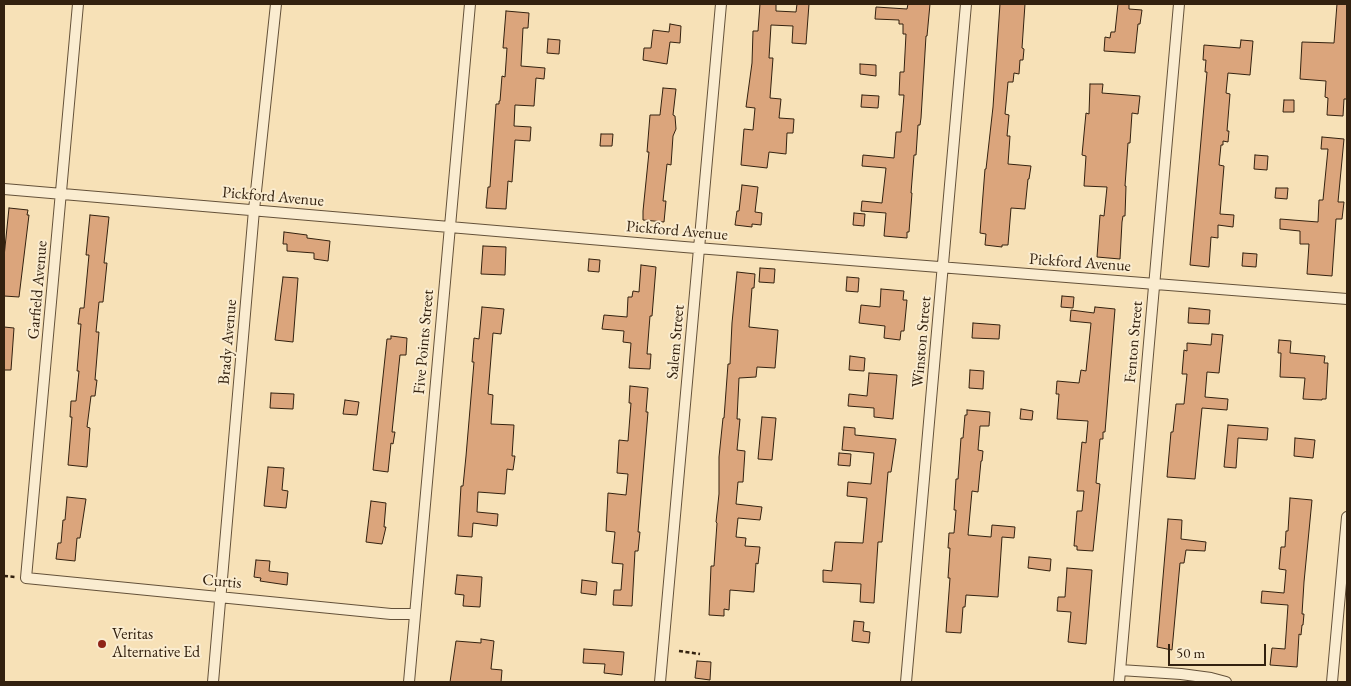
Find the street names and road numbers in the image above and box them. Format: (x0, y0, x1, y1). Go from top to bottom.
street label: Pickford Avenue (221, 183, 325, 211)
street label: Pickford Avenue (625, 217, 729, 245)
street label: Garfield Avenue (24, 240, 52, 340)
street label: Pickford Avenue (1028, 250, 1132, 276)
street label: Five Points Street (410, 289, 438, 395)
street label: Winston Street (908, 296, 936, 388)
street label: Brady Avenue (215, 299, 241, 385)
street label: Fenton Street (1121, 300, 1147, 384)
street label: Salem Street (663, 304, 689, 380)
street label: Curtis (202, 571, 242, 593)

